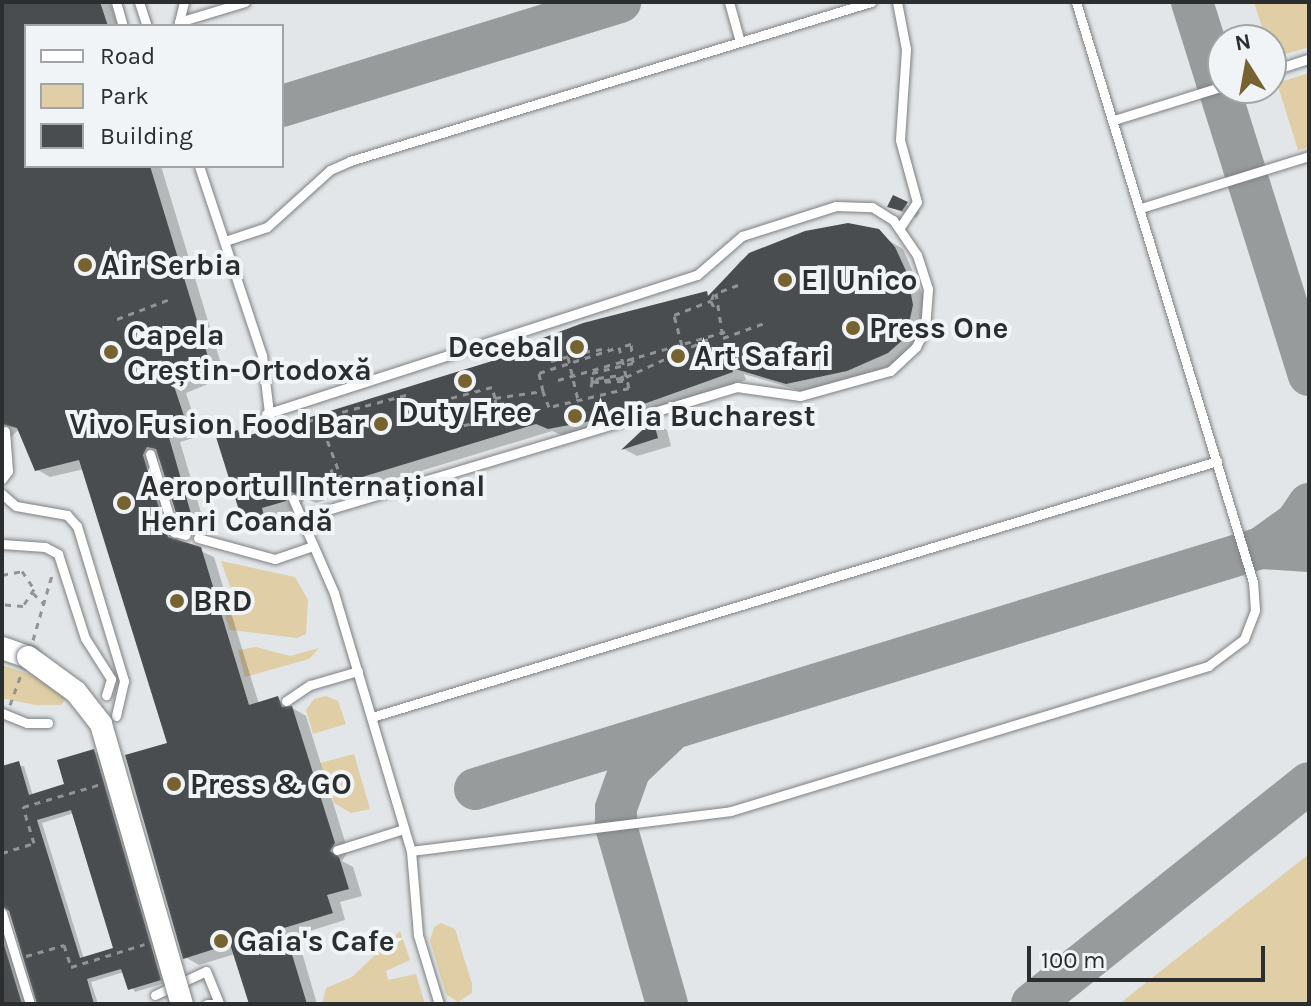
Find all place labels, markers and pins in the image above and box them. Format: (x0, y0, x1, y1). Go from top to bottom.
place label: Air Serbia (101, 247, 242, 283)
marker: Air Serbia (76, 256, 94, 274)
place label: El Unico (801, 262, 917, 298)
marker: El Unico (776, 271, 794, 289)
place label: Press One (869, 310, 1008, 346)
place label: Capela Creștin-Ortodoxă (127, 317, 372, 388)
marker: Press One (844, 319, 862, 337)
place label: Decebal (448, 329, 561, 365)
marker: Decebal (568, 338, 586, 356)
place label: Art Safari (694, 338, 831, 374)
marker: Capela Creștin-Ortodoxă (102, 343, 120, 361)
marker: Art Safari (669, 347, 687, 365)
marker: Duty Free (456, 372, 474, 390)
place label: Duty Free (398, 394, 532, 430)
place label: Aelia Bucharest (591, 398, 815, 434)
place label: Vivo Fusion Food Bar (69, 406, 365, 442)
marker: Aelia Bucharest (566, 407, 584, 425)
marker: Vivo Fusion Food Bar (372, 415, 390, 433)
place label: Aeroportul Internațional Henri Coandă (140, 468, 485, 538)
marker: Aeroportul Internațional Henri Coandă (115, 494, 133, 512)
place label: BRD (193, 583, 252, 619)
marker: BRD (168, 592, 186, 610)
place label: Press & GO (190, 766, 352, 802)
marker: Press & GO (165, 775, 183, 793)
place label: Gaia's Cafe (237, 923, 395, 959)
marker: Gaia's Cafe (212, 932, 230, 950)

